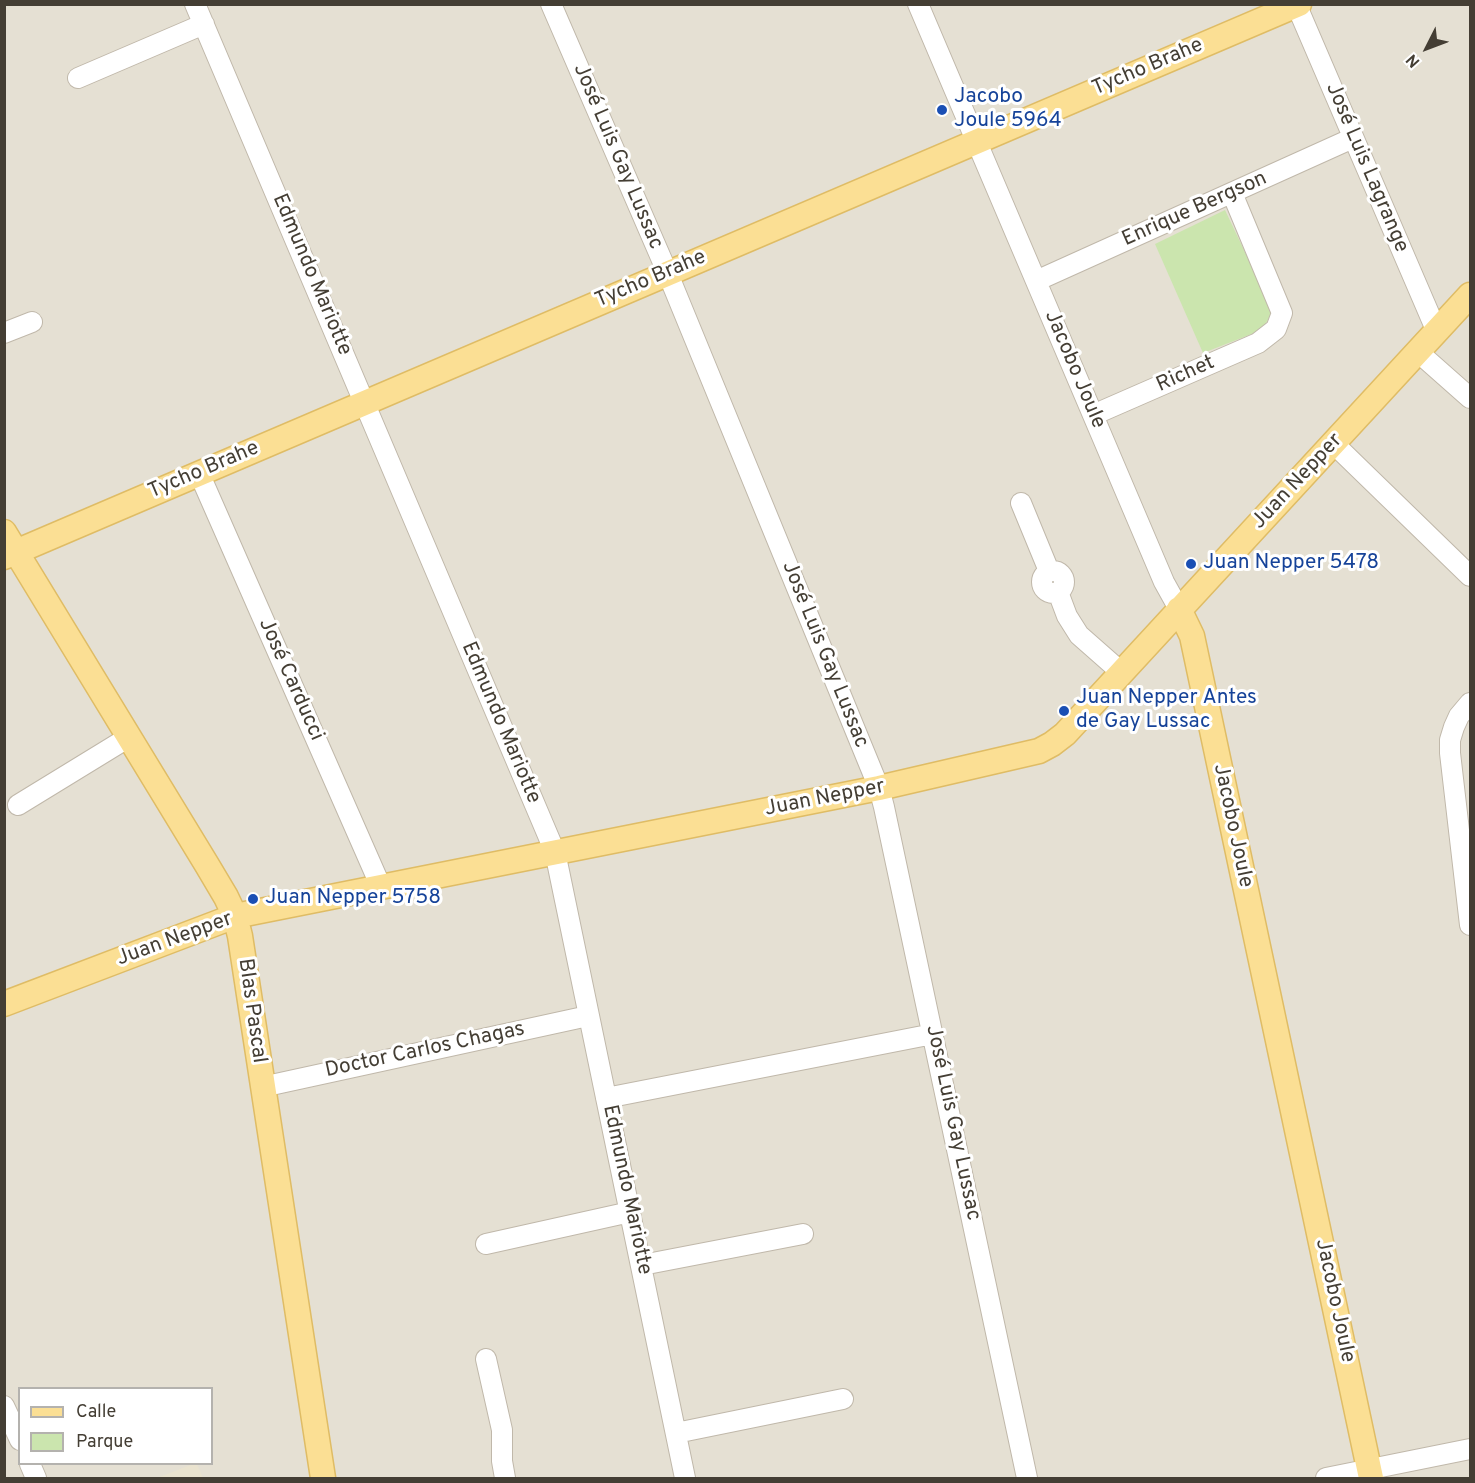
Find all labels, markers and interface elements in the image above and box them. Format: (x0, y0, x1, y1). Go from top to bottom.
north arrow (1397, 18, 1457, 78)
street label: Tycho Brahe (1089, 33, 1207, 103)
text: N (1402, 49, 1425, 71)
street label: José Luis Gay Lussac (567, 61, 667, 253)
street label: José Luis Lagrange (1319, 79, 1413, 257)
place label: Jacobo Joule 5964 (954, 85, 1062, 135)
marker: Jacobo Joule 5964 (935, 103, 949, 117)
street label: Enrique Bergson (1119, 167, 1271, 253)
street label: Edmundo Mariotte (266, 190, 356, 360)
street label: Tycho Brahe (592, 245, 710, 315)
street label: Jacobo Joule (1038, 307, 1110, 433)
street label: Richet (1153, 351, 1219, 399)
street label: Juan Nepper (1247, 429, 1349, 535)
street label: Tycho Brahe (145, 436, 263, 506)
place label: Juan Nepper 5478 (1203, 551, 1379, 577)
marker: Juan Nepper 5478 (1184, 557, 1198, 571)
street label: José Luis Gay Lussac (775, 558, 873, 752)
street label: José Carducci (252, 615, 328, 745)
street label: Edmundo Mariotte (455, 638, 545, 808)
place label: Juan Nepper Antes de Gay Lussac (1076, 686, 1257, 736)
marker: Juan Nepper Antes de Gay Lussac (1057, 704, 1071, 718)
street label: Jacobo Joule (1207, 762, 1257, 890)
street label: Juan Nepper (763, 775, 887, 823)
place label: Juan Nepper 5758 (265, 886, 441, 912)
marker: Juan Nepper 5758 (246, 892, 260, 906)
street label: Juan Nepper (114, 907, 236, 973)
street label: Blas Pascal (231, 957, 271, 1065)
street label: Doctor Carlos Chagas (323, 1018, 527, 1084)
street label: José Luis Gay Lussac (919, 1023, 985, 1223)
street label: Edmundo Mariotte (596, 1103, 656, 1277)
street label: Jacobo Joule (1309, 1237, 1359, 1365)
legend (18, 1387, 213, 1465)
text: Calle (76, 1401, 116, 1424)
text: Parque (76, 1431, 133, 1454)

